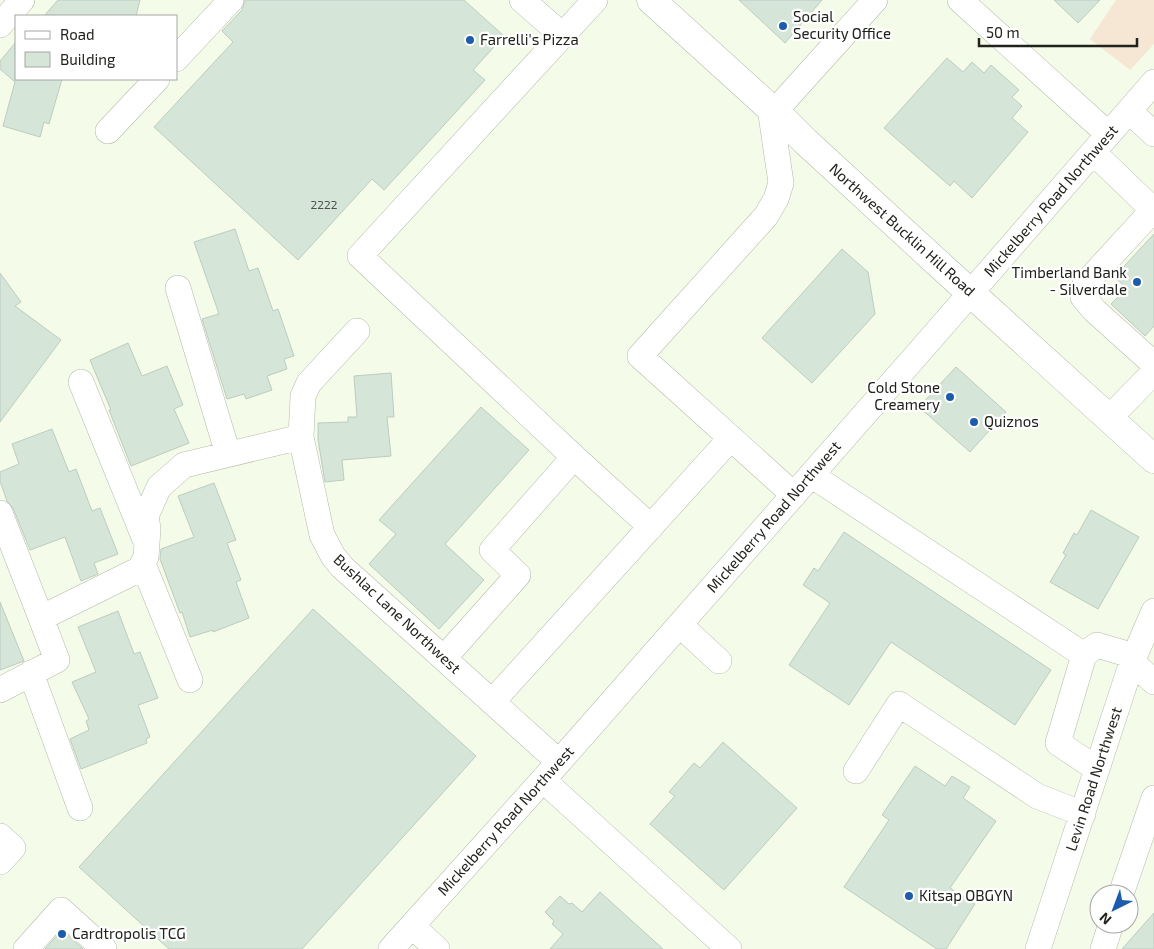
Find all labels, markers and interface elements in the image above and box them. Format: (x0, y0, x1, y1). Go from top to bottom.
place label: Social Security Office (793, 7, 891, 42)
legend (15, 15, 178, 80)
scale bar (979, 15, 1136, 47)
marker: Social Security Office (777, 20, 789, 32)
text: 50 m (986, 23, 1020, 41)
text: Road (60, 25, 95, 43)
place label: Farrelli's Pizza (480, 30, 579, 48)
marker: Farrelli's Pizza (464, 34, 476, 46)
text: Building (60, 50, 116, 68)
street label: Mickelberry Road Northwest (980, 121, 1121, 280)
street label: Northwest Bucklin Hill Road (826, 159, 979, 299)
house number: 2222 (311, 197, 338, 211)
place label: Timberland Bank - Silverdale (1012, 263, 1127, 298)
marker: Timberland Bank - Silverdale (1131, 276, 1143, 288)
place label: Cold Stone Creamery (867, 378, 940, 413)
marker: Cold Stone Creamery (944, 391, 956, 403)
place label: Quiznos (984, 412, 1039, 431)
marker: Quiznos (968, 416, 980, 428)
street label: Mickelberry Road Northwest (703, 437, 844, 596)
street label: Bushlac Lane Northwest (331, 550, 465, 677)
street label: Levin Road Northwest (1061, 704, 1125, 853)
street label: Mickelberry Road Northwest (433, 742, 577, 899)
north arrow (1089, 884, 1139, 934)
place label: Kitsap OBGYN (919, 886, 1013, 904)
marker: Kitsap OBGYN (903, 890, 915, 902)
text: N (1096, 909, 1114, 929)
place label: Cardtropolis TCG (72, 924, 186, 942)
marker: Cardtropolis TCG (56, 928, 68, 940)

